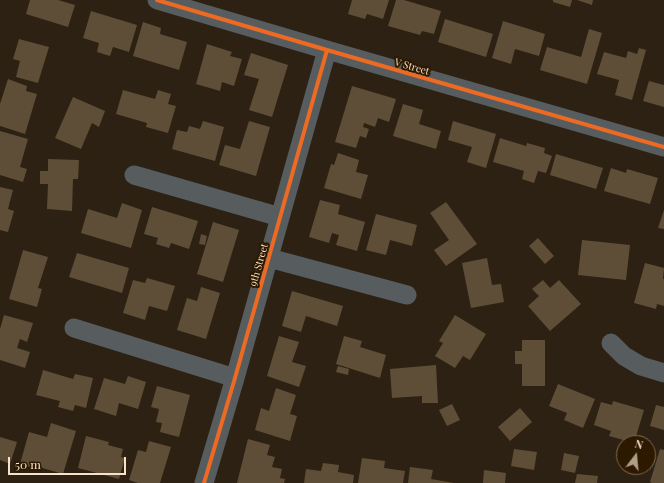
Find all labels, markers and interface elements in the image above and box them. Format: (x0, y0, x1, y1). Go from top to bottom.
street label: V Street (393, 56, 431, 78)
street label: 9th Street (247, 242, 271, 288)
north arrow (616, 435, 656, 475)
text: N (633, 436, 645, 452)
scale bar (10, 449, 128, 475)
text: 50 m (15, 456, 41, 472)

